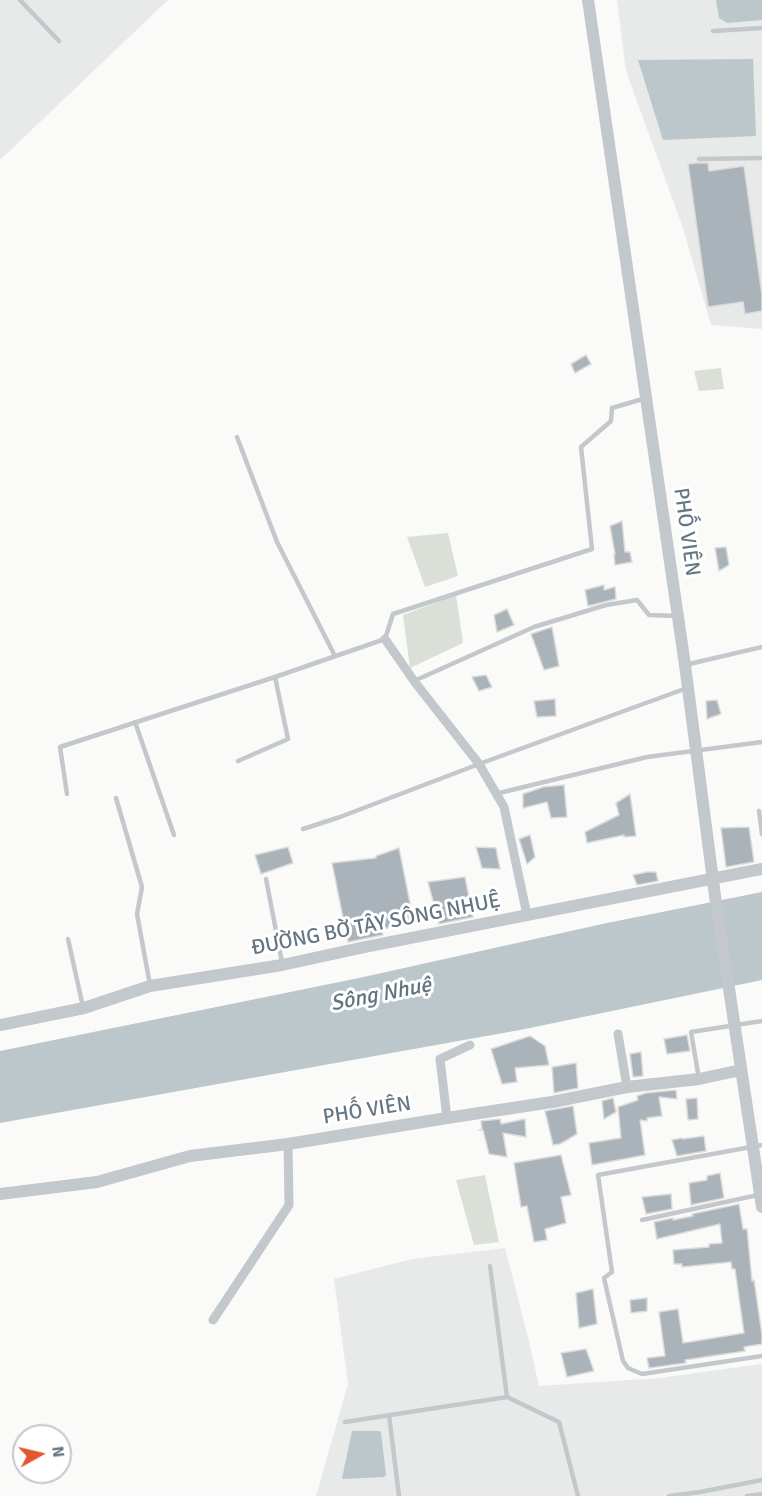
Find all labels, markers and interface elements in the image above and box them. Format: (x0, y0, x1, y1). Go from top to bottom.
street label: PHỐ VIÊN (667, 486, 705, 578)
street label: ĐƯỜNG BỜ TÂY SÔNG NHUỆ (249, 888, 503, 962)
water label: Sông Nhuệ (328, 972, 434, 1018)
street label: PHỐ VIÊN (321, 1092, 413, 1130)
north arrow (12, 1424, 72, 1484)
text: N (47, 1445, 69, 1459)

